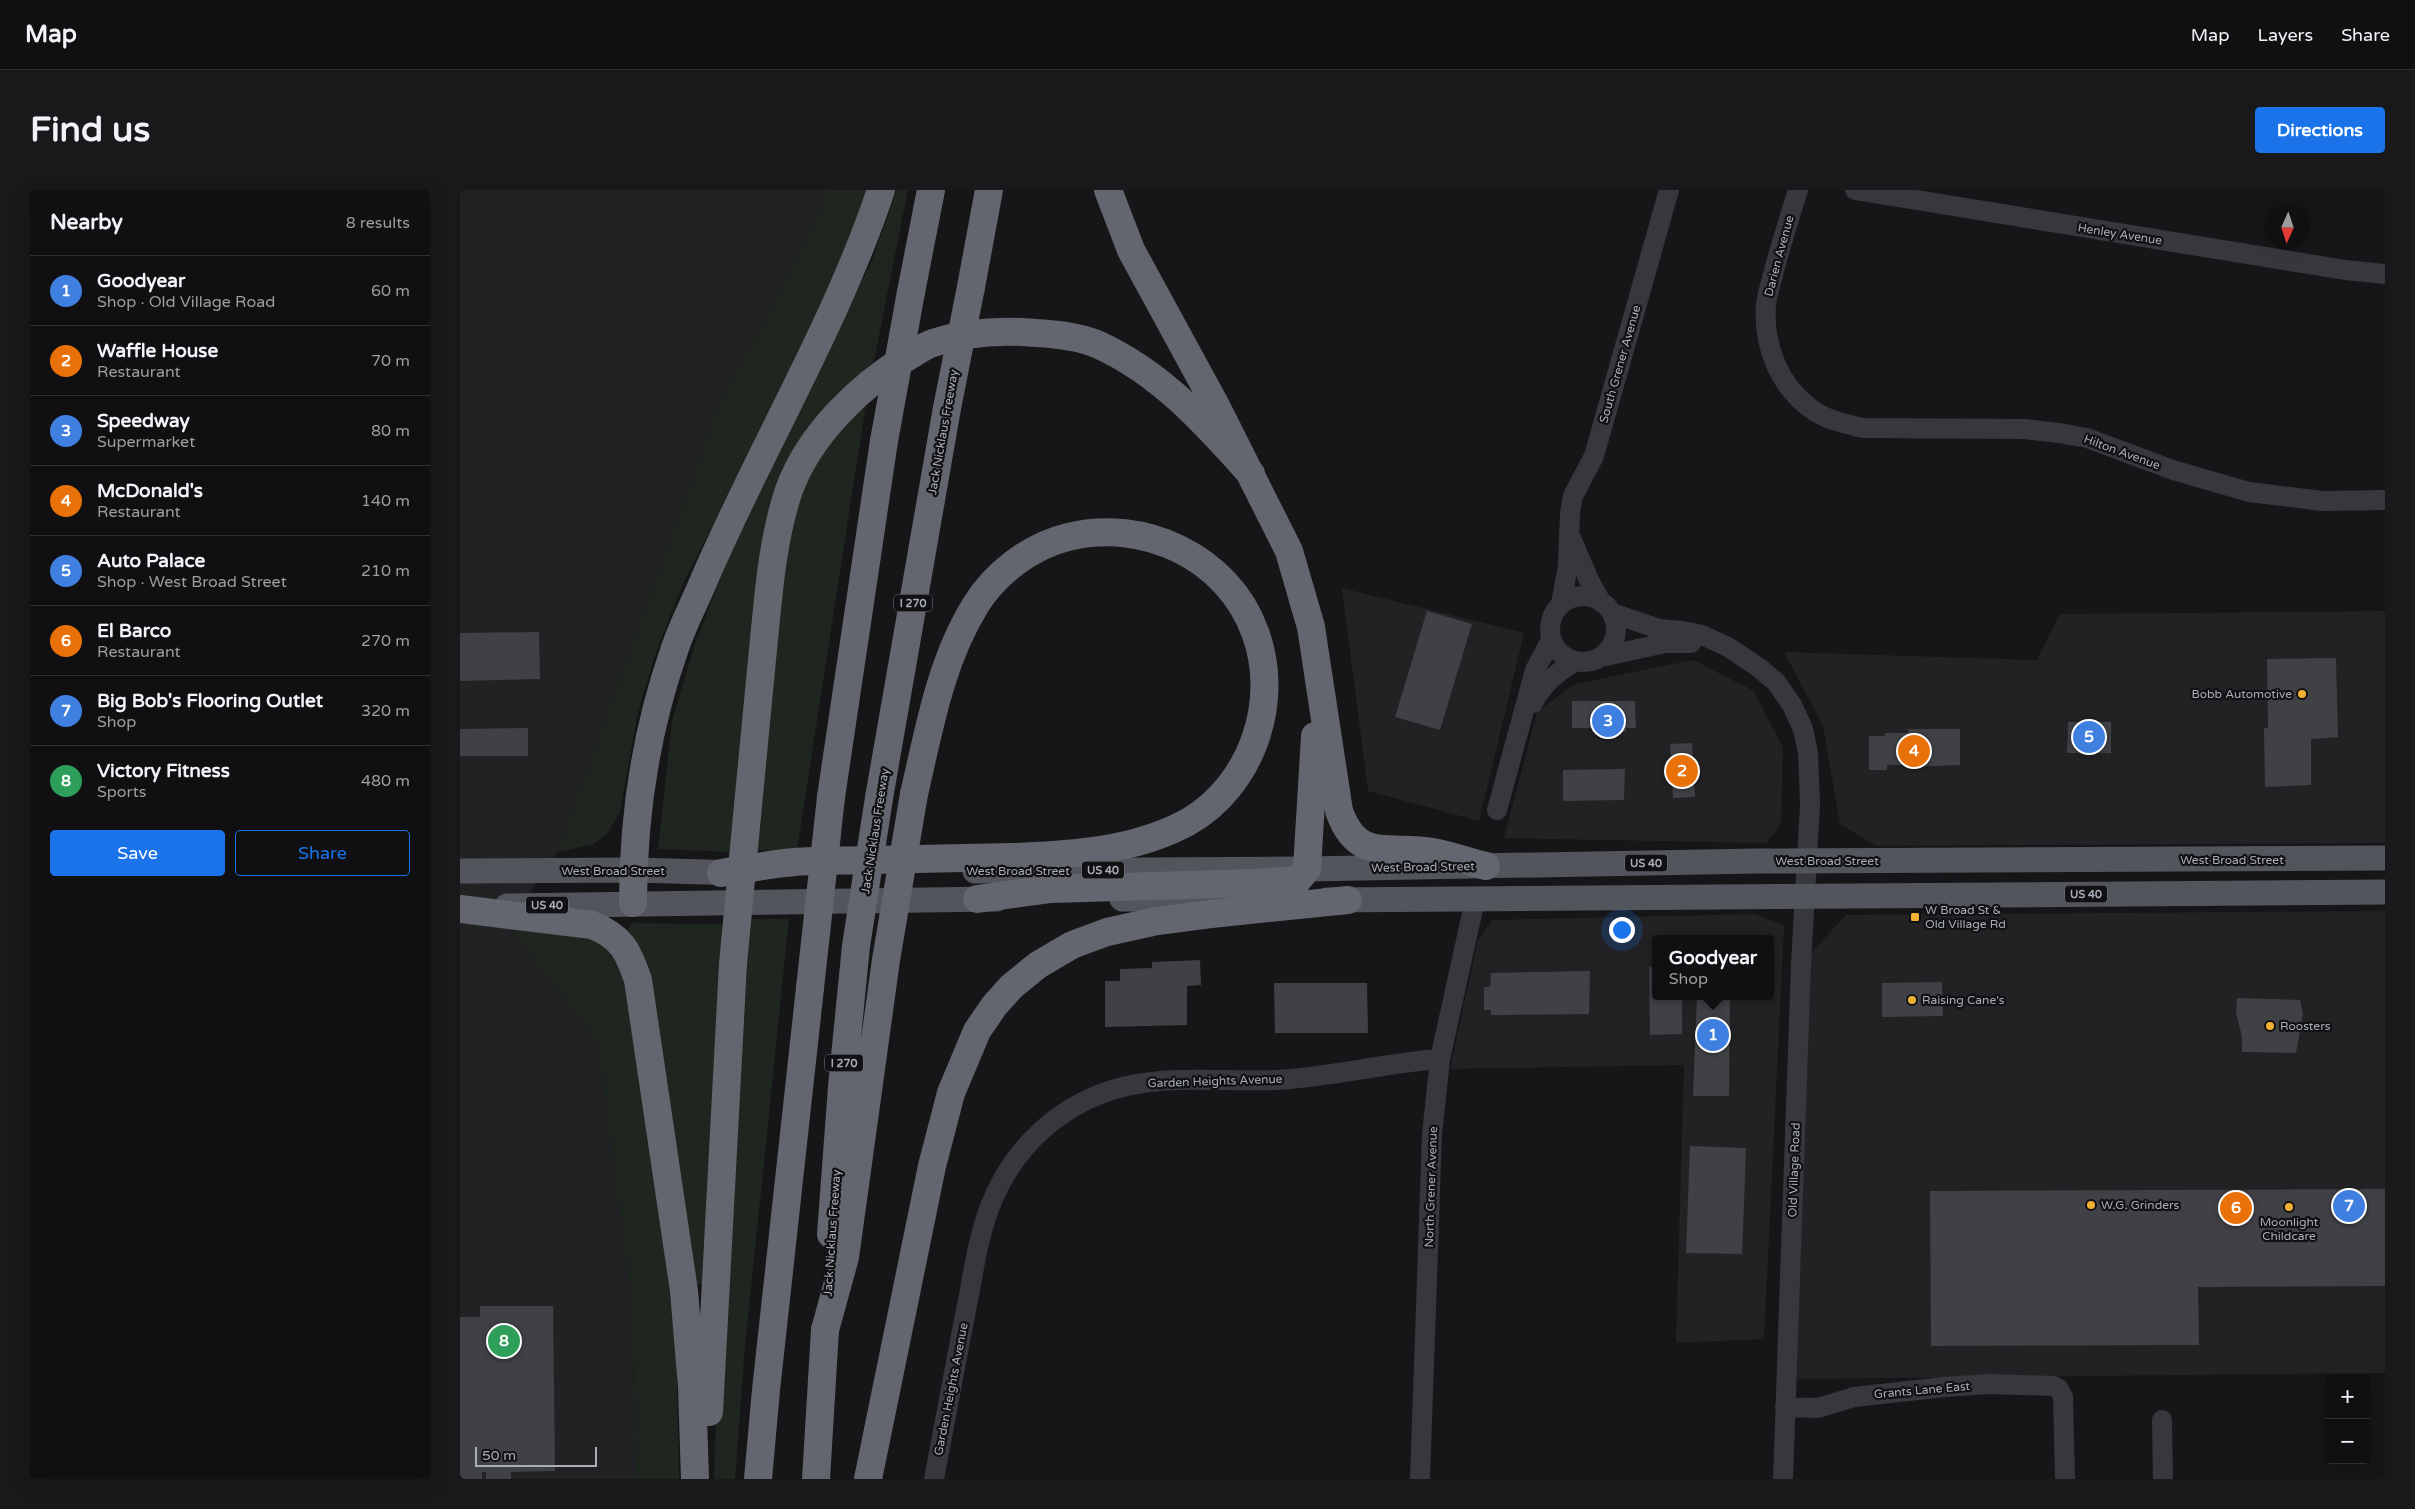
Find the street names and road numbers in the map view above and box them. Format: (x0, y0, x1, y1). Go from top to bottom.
street label: Darien Avenue (1761, 214, 1797, 298)
street label: Henley Avenue (2077, 220, 2163, 248)
street label: South Grener Avenue (1596, 303, 1644, 425)
street label: Jack Nicklaus Freeway (925, 368, 961, 496)
street label: Hilton Avenue (2082, 432, 2162, 472)
road number: I 270 (894, 594, 932, 612)
street label: Jack Nicklaus Freeway (858, 767, 892, 895)
street label: West Broad Street (2180, 853, 2284, 867)
road number: US 40 (1625, 854, 1667, 871)
street label: West Broad Street (1775, 854, 1879, 868)
street label: West Broad Street (1371, 859, 1475, 875)
road number: US 40 (1082, 862, 1124, 878)
street label: West Broad Street (561, 864, 665, 878)
street label: West Broad Street (966, 864, 1070, 878)
road number: US 40 (2065, 886, 2107, 902)
road number: US 40 (526, 896, 568, 914)
road number: I 270 (825, 1054, 863, 1071)
street label: Garden Heights Avenue (1147, 1072, 1283, 1090)
street label: Old Village Road (1785, 1122, 1803, 1218)
street label: North Grener Avenue (1422, 1126, 1440, 1248)
street label: Jack Nicklaus Freeway (821, 1169, 843, 1297)
street label: Garden Heights Avenue (931, 1321, 971, 1457)
street label: Grants Lane East (1873, 1379, 1971, 1401)

